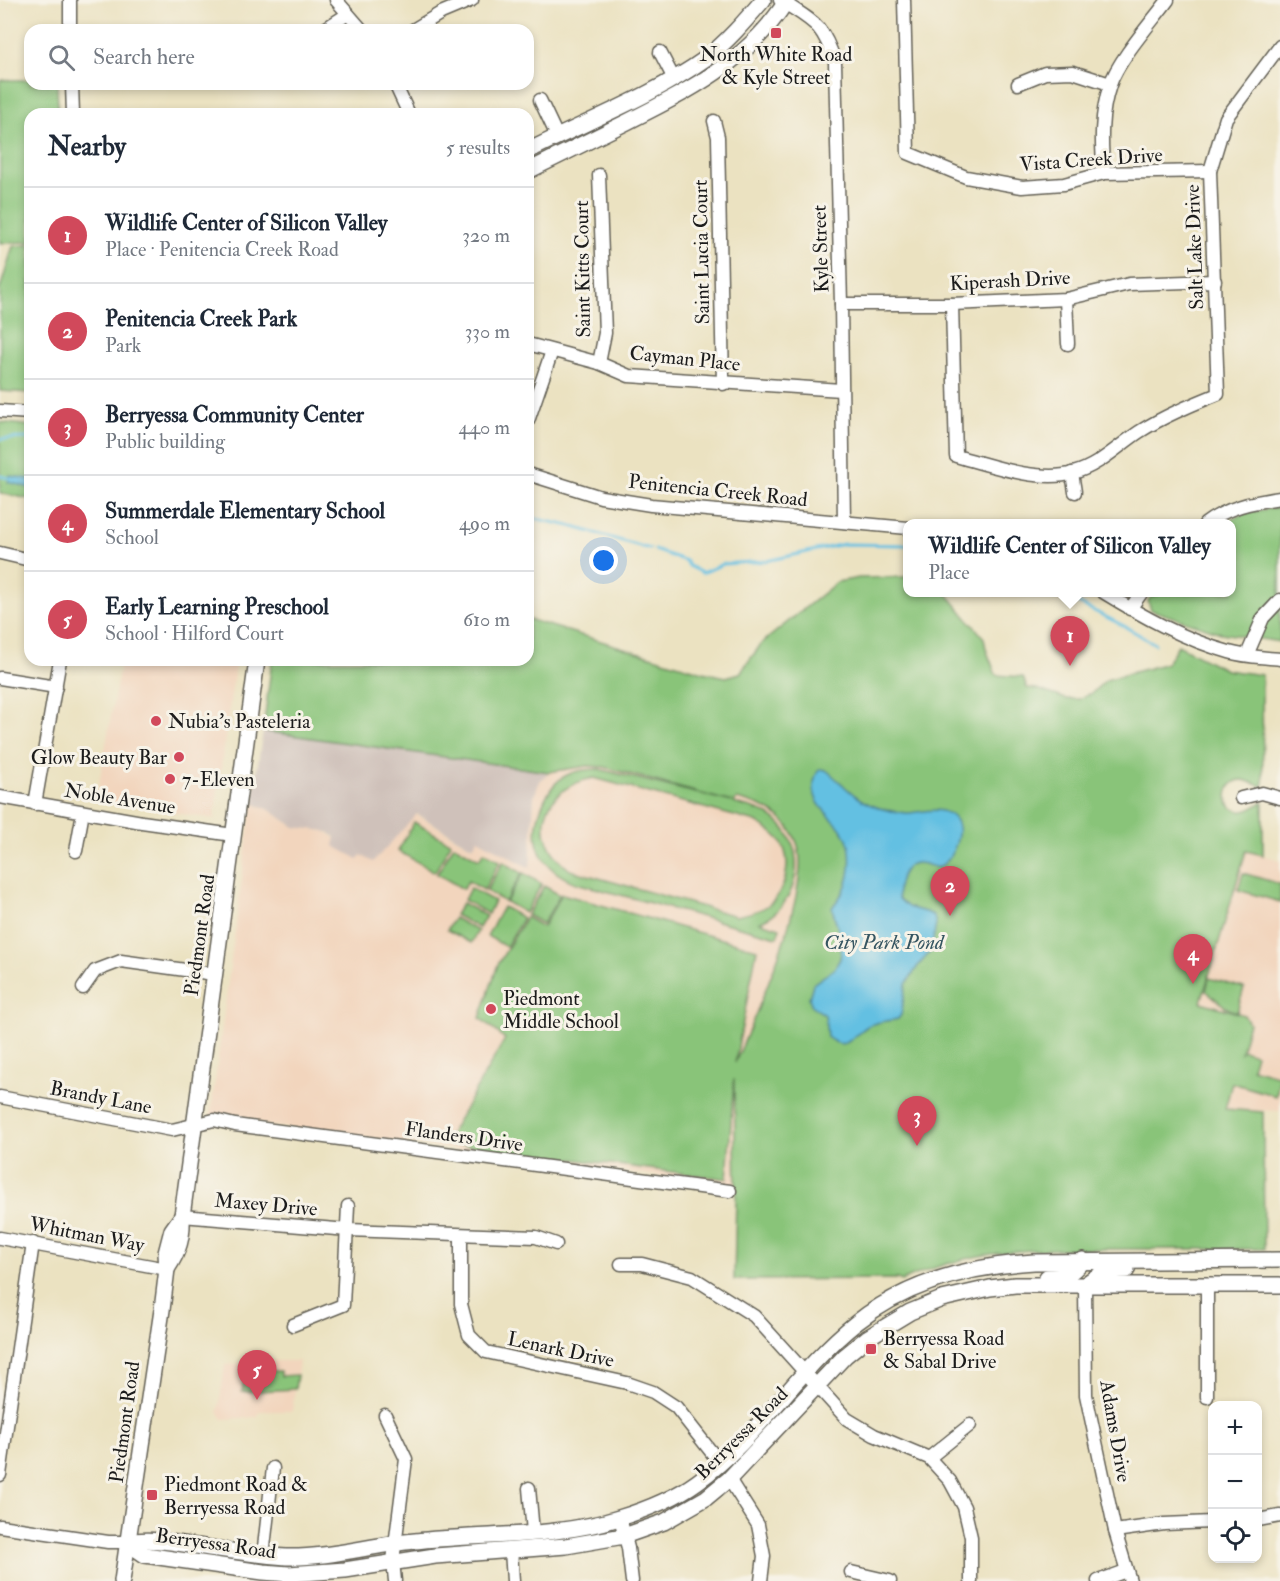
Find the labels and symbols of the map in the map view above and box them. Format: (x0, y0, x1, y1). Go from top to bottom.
marker: North White Road & Kyle Street (769, 26, 783, 40)
place label: North White Road & Kyle Street (700, 42, 853, 90)
street label: Vista Creek Drive (1019, 142, 1163, 177)
street label: Saint Lucia Court (688, 179, 715, 325)
street label: Salt Lake Drive (1180, 184, 1209, 310)
street label: Saint Kitts Court (569, 200, 596, 338)
street label: Kyle Street (806, 204, 835, 293)
street label: Kiperash Drive (949, 265, 1071, 297)
street label: Cayman Place (628, 340, 742, 377)
street label: Penitencia Creek Road (627, 469, 809, 512)
your location (589, 546, 618, 575)
pin: 1 (1050, 616, 1090, 666)
place label: Nubia's Pasteleria (168, 709, 311, 734)
marker: Nubia's Pasteleria (149, 714, 163, 728)
place label: Glow Beauty Bar (31, 745, 168, 770)
marker: Glow Beauty Bar (172, 750, 186, 764)
place label: 7-Eleven (182, 767, 255, 792)
marker: 7-Eleven (163, 772, 177, 786)
street label: Noble Avenue (63, 777, 177, 820)
pin: 2 (930, 866, 970, 916)
street label: Piedmont Road (179, 872, 220, 998)
water label: City Park Pond (824, 929, 945, 956)
pin: 4 (1174, 934, 1212, 984)
place label: Piedmont Middle School (503, 986, 619, 1034)
marker: Piedmont Middle School (484, 1002, 498, 1016)
street label: Brandy Lane (48, 1075, 154, 1120)
pin: 3 (898, 1096, 936, 1146)
street label: Flanders Drive (403, 1116, 524, 1157)
street label: Maxey Drive (213, 1188, 319, 1221)
street label: Whitman Way (26, 1211, 148, 1258)
street label: Lenark Drive (505, 1326, 616, 1373)
place label: Berryessa Road & Sabal Drive (883, 1326, 1004, 1374)
marker: Berryessa Road & Sabal Drive (864, 1342, 878, 1356)
pin: 5 (238, 1350, 276, 1400)
street label: Piedmont Road (104, 1359, 145, 1485)
street label: Adams Drive (1094, 1377, 1137, 1484)
street label: Berryessa Road (690, 1382, 793, 1485)
place label: Piedmont Road & Berryessa Road (164, 1472, 308, 1520)
marker: Piedmont Road & Berryessa Road (145, 1488, 159, 1502)
street label: Berryessa Road (154, 1523, 278, 1564)

